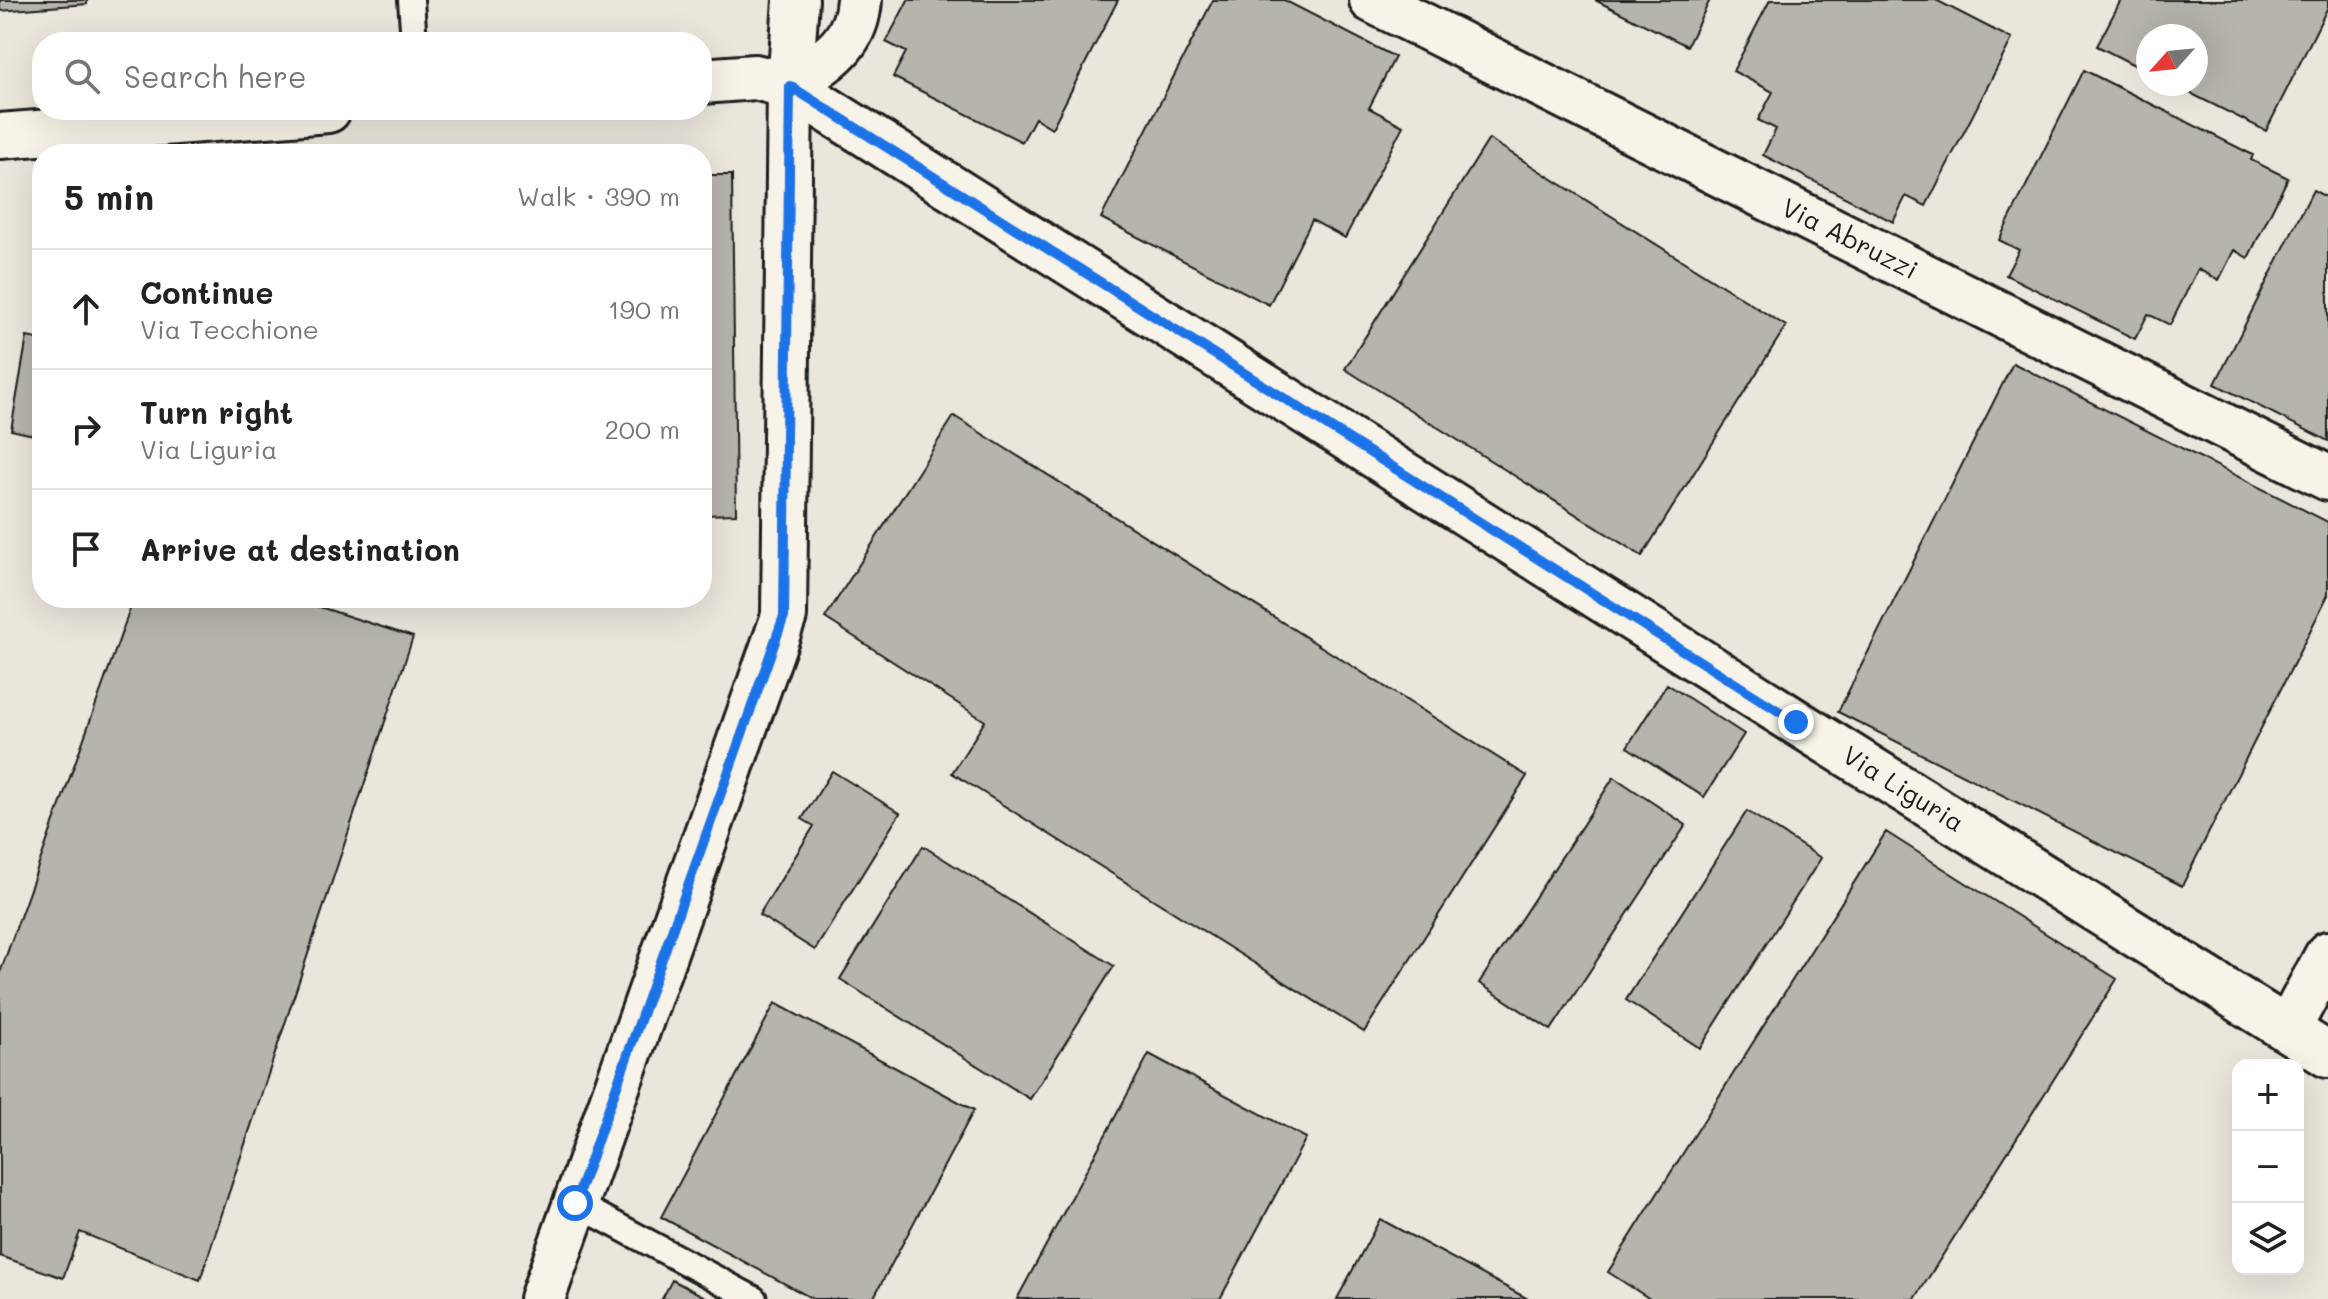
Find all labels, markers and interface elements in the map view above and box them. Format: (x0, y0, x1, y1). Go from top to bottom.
north arrow (2136, 24, 2208, 96)
search box (32, 32, 712, 120)
icon: search (60, 54, 104, 98)
text: Search here (124, 56, 307, 96)
text: 5 min (64, 174, 154, 219)
text: Walk · 390 m (517, 179, 680, 213)
street label: Via Abruzzi (1776, 190, 1924, 286)
text: Continue (140, 272, 273, 312)
icon: ahead (64, 287, 108, 331)
text: 190 m (608, 292, 680, 326)
text: Via Tecchione (140, 312, 319, 346)
text: Turn right (140, 392, 293, 432)
icon: right (64, 407, 108, 451)
text: 200 m (604, 412, 680, 446)
text: Via Liguria (140, 432, 277, 466)
icon: arrive (64, 527, 108, 571)
text: Arrive at destination (140, 529, 460, 569)
route end (1778, 704, 1814, 740)
street label: Via Liguria (1837, 737, 1971, 839)
map controls (2232, 1059, 2304, 1275)
button: + (2232, 1059, 2304, 1131)
button: − (2232, 1131, 2304, 1203)
route start (557, 1185, 593, 1221)
button: layers (2232, 1203, 2304, 1275)

